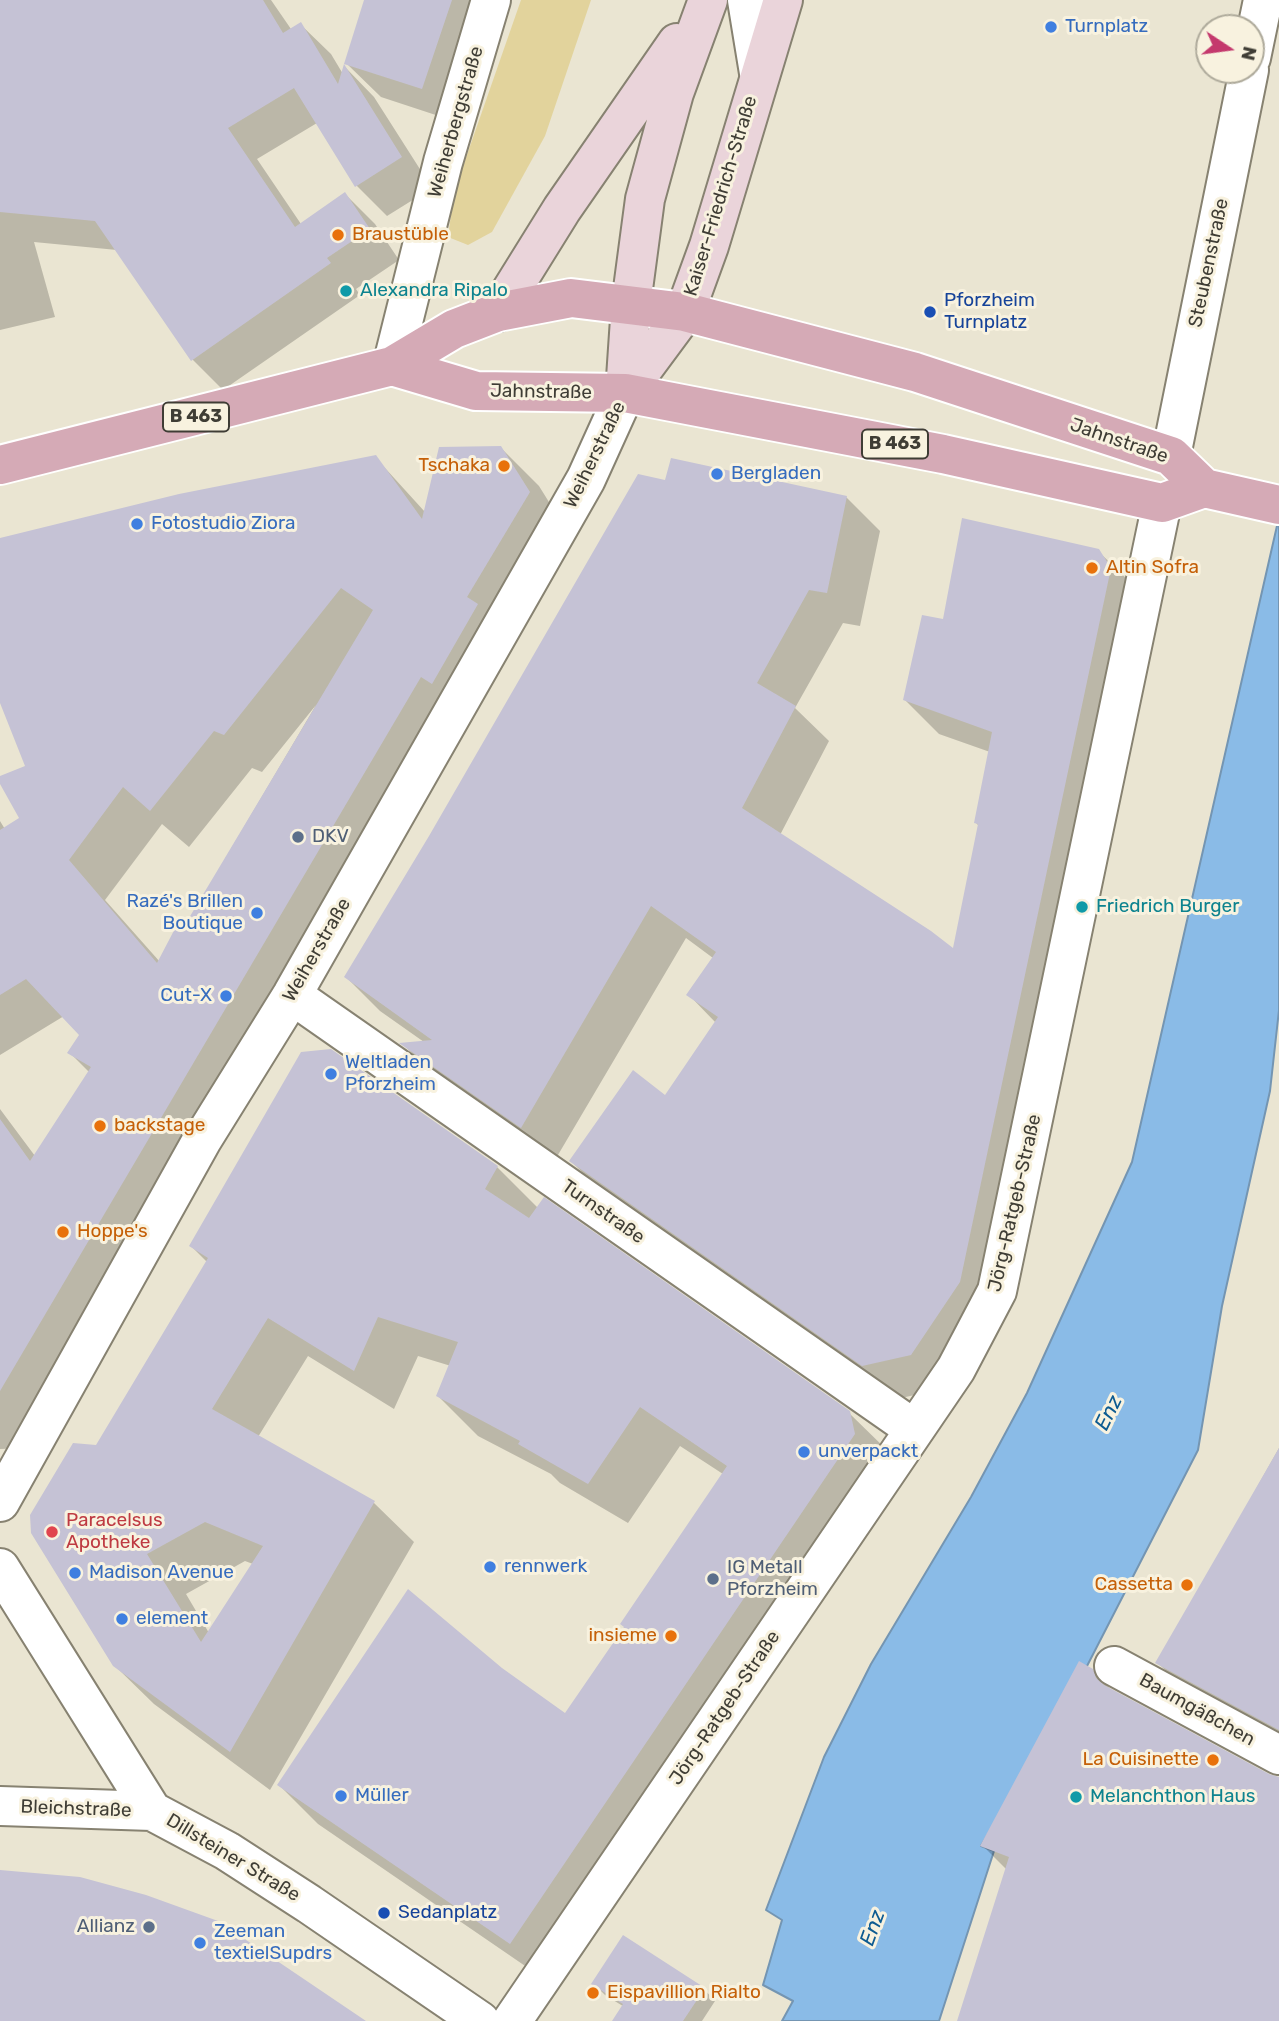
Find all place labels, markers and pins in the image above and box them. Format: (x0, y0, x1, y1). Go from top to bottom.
place label: Turnplatz (1065, 16, 1148, 38)
marker: Turnplatz (1043, 19, 1059, 35)
place label: Braustüble (352, 224, 449, 246)
marker: Braustüble (330, 227, 346, 243)
place label: Alexandra Ripalo (360, 280, 508, 302)
marker: Alexandra Ripalo (338, 283, 354, 299)
place label: Pforzheim Turnplatz (944, 290, 1035, 334)
marker: Pforzheim Turnplatz (922, 304, 938, 320)
place label: Tschaka (418, 455, 490, 477)
marker: Tschaka (496, 458, 512, 474)
place label: Bergladen (731, 463, 821, 485)
marker: Bergladen (709, 466, 725, 482)
place label: Fotostudio Ziora (151, 513, 295, 535)
marker: Fotostudio Ziora (129, 516, 145, 532)
place label: Altin Sofra (1106, 557, 1199, 579)
marker: Altin Sofra (1084, 560, 1100, 576)
place label: DKV (312, 826, 349, 848)
marker: DKV (290, 829, 306, 845)
place label: Razé's Brillen Boutique (126, 891, 243, 935)
place label: Friedrich Burger (1096, 896, 1239, 918)
marker: Friedrich Burger (1074, 899, 1090, 915)
marker: Razé's Brillen Boutique (249, 905, 265, 921)
place label: Cut-X (160, 985, 212, 1007)
marker: Cut-X (218, 988, 234, 1004)
place label: Weltladen Pforzheim (345, 1052, 436, 1096)
marker: Weltladen Pforzheim (323, 1066, 339, 1082)
place label: backstage (114, 1115, 205, 1137)
marker: backstage (92, 1118, 108, 1134)
place label: Hoppe's (77, 1221, 148, 1243)
marker: Hoppe's (55, 1224, 71, 1240)
place label: unverpackt (818, 1441, 918, 1463)
marker: unverpackt (796, 1444, 812, 1460)
place label: Paracelsus Apotheke (66, 1510, 163, 1554)
marker: Paracelsus Apotheke (44, 1524, 60, 1540)
place label: rennwerk (504, 1556, 587, 1578)
place label: IG Metall Pforzheim (727, 1557, 818, 1601)
marker: rennwerk (482, 1559, 498, 1575)
place label: Madison Avenue (89, 1562, 234, 1584)
marker: Madison Avenue (67, 1565, 83, 1581)
marker: IG Metall Pforzheim (705, 1571, 721, 1587)
place label: Cassetta (1095, 1574, 1173, 1596)
marker: Cassetta (1179, 1577, 1195, 1593)
place label: element (136, 1608, 208, 1630)
marker: element (114, 1611, 130, 1627)
place label: insieme (588, 1625, 657, 1647)
marker: insieme (663, 1628, 679, 1644)
place label: La Cuisinette (1083, 1749, 1199, 1771)
marker: La Cuisinette (1205, 1752, 1221, 1768)
place label: Müller (355, 1785, 409, 1807)
place label: Melanchthon Haus (1090, 1786, 1256, 1808)
marker: Müller (333, 1788, 349, 1804)
marker: Melanchthon Haus (1068, 1789, 1084, 1805)
place label: Sedanplatz (398, 1902, 497, 1924)
marker: Sedanplatz (376, 1905, 392, 1921)
place label: Allianz (77, 1916, 135, 1938)
marker: Allianz (141, 1919, 157, 1935)
place label: Zeeman textielSupdrs (214, 1921, 332, 1965)
marker: Zeeman textielSupdrs (192, 1935, 208, 1951)
place label: Eispavillion Rialto (607, 1982, 761, 2004)
marker: Eispavillion Rialto (585, 1985, 601, 2001)

